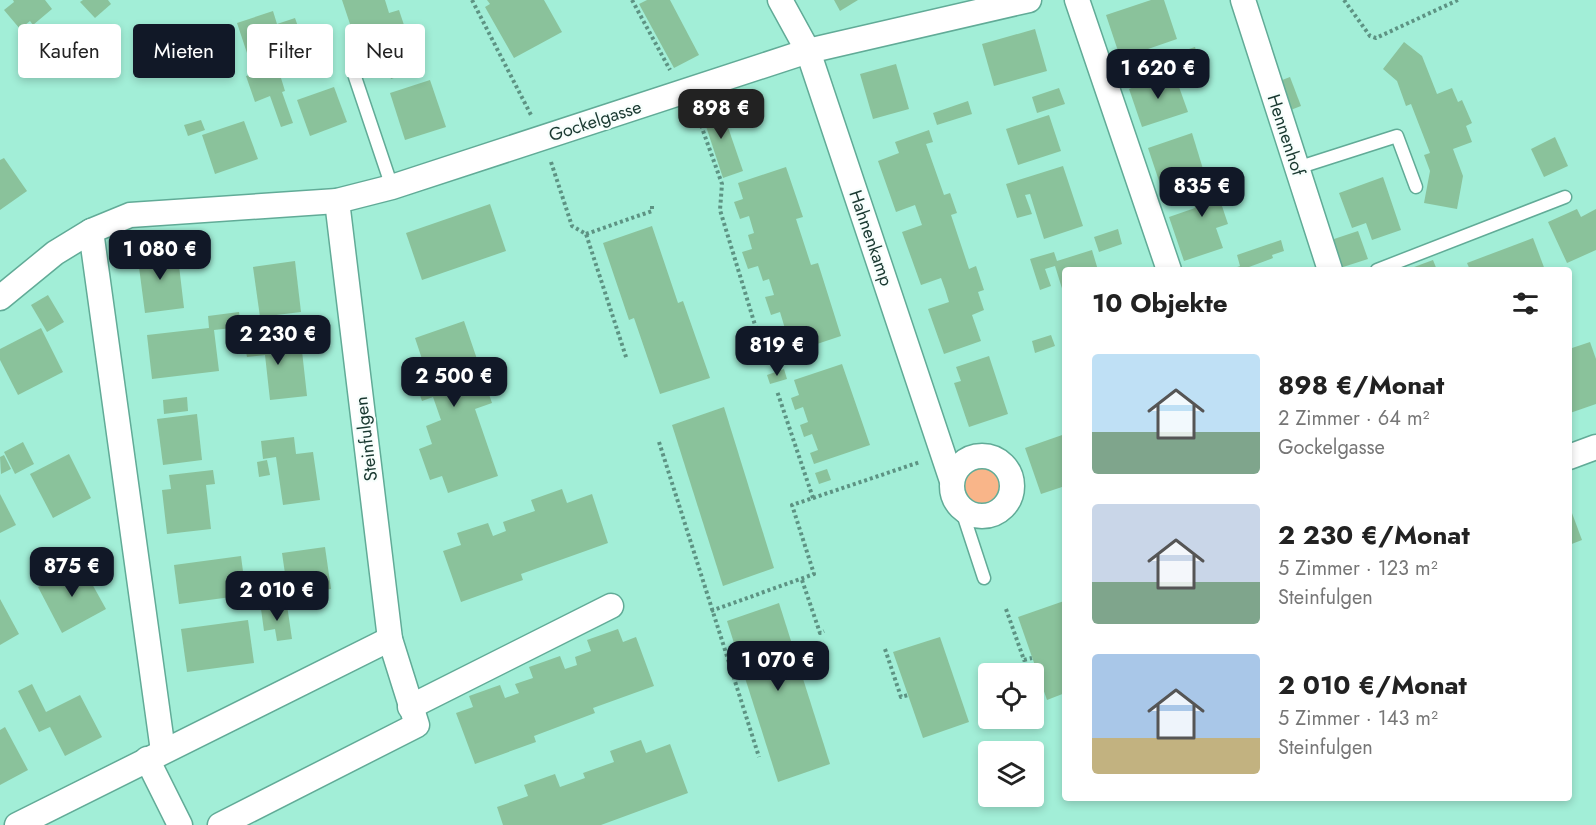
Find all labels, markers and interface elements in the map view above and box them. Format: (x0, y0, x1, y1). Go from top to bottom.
chip: Kaufen (18, 24, 121, 78)
chip: Mieten (133, 24, 235, 78)
chip: Filter (247, 24, 333, 78)
chip: Neu (345, 24, 425, 78)
pin: 1 620 € (1103, 49, 1213, 100)
text: 1 620 € (1120, 54, 1196, 83)
pin: 898 € (679, 89, 763, 140)
street label: Hennenhof (1261, 91, 1312, 180)
street label: Gockelgasse (545, 94, 645, 148)
text: 898 € (692, 94, 750, 123)
pin: 835 € (1160, 167, 1244, 218)
text: 835 € (1174, 172, 1230, 201)
street label: Hahnenkamp (842, 186, 900, 290)
pin: 1 080 € (105, 230, 215, 281)
text: 1 080 € (123, 235, 197, 264)
text: 10 Objekte (1092, 284, 1228, 322)
icon: filters (1509, 287, 1542, 320)
pin: 2 230 € (223, 315, 333, 366)
text: 2 230 € (240, 320, 317, 349)
pin: 819 € (735, 326, 819, 377)
text: 819 € (749, 331, 805, 360)
pin: 2 500 € (399, 357, 509, 408)
text: 2 500 € (415, 362, 493, 391)
text: 898 €/Monat (1278, 366, 1444, 404)
icon: home (1140, 378, 1212, 450)
street label: Steinfulgen (348, 395, 384, 483)
text: 2 Zimmer · 64 m² (1278, 404, 1430, 433)
text: Gockelgasse (1278, 433, 1385, 462)
text: 2 230 €/Monat (1278, 516, 1470, 554)
icon: home (1140, 528, 1212, 600)
pin: 875 € (30, 547, 114, 598)
text: 875 € (44, 552, 100, 581)
text: 5 Zimmer · 123 m² (1278, 554, 1438, 583)
pin: 2 010 € (222, 571, 332, 622)
text: 2 010 € (240, 576, 314, 605)
text: Steinfulgen (1278, 583, 1373, 612)
pin: 1 070 € (723, 641, 833, 692)
text: 1 070 € (741, 646, 815, 675)
map controls (978, 663, 1044, 807)
button: locate (978, 663, 1044, 729)
text: 2 010 €/Monat (1278, 666, 1467, 704)
icon: home (1140, 678, 1212, 750)
text: 5 Zimmer · 143 m² (1278, 704, 1438, 733)
text: Steinfulgen (1278, 733, 1373, 762)
button: layers (978, 741, 1044, 807)

